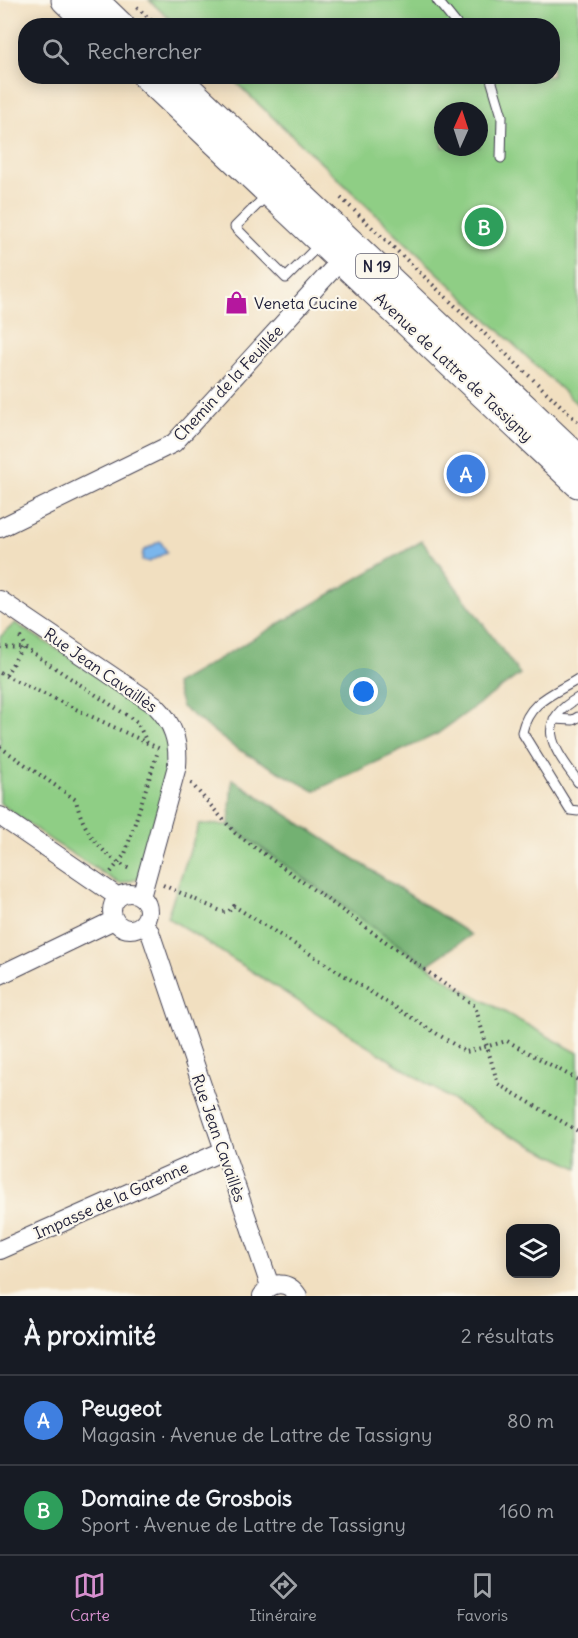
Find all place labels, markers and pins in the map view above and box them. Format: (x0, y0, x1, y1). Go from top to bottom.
pin: B (464, 204, 504, 250)
shop icon: Veneta Cucine (223, 290, 249, 316)
place label: Veneta Cucine (254, 293, 357, 313)
pin: A (446, 452, 486, 496)

